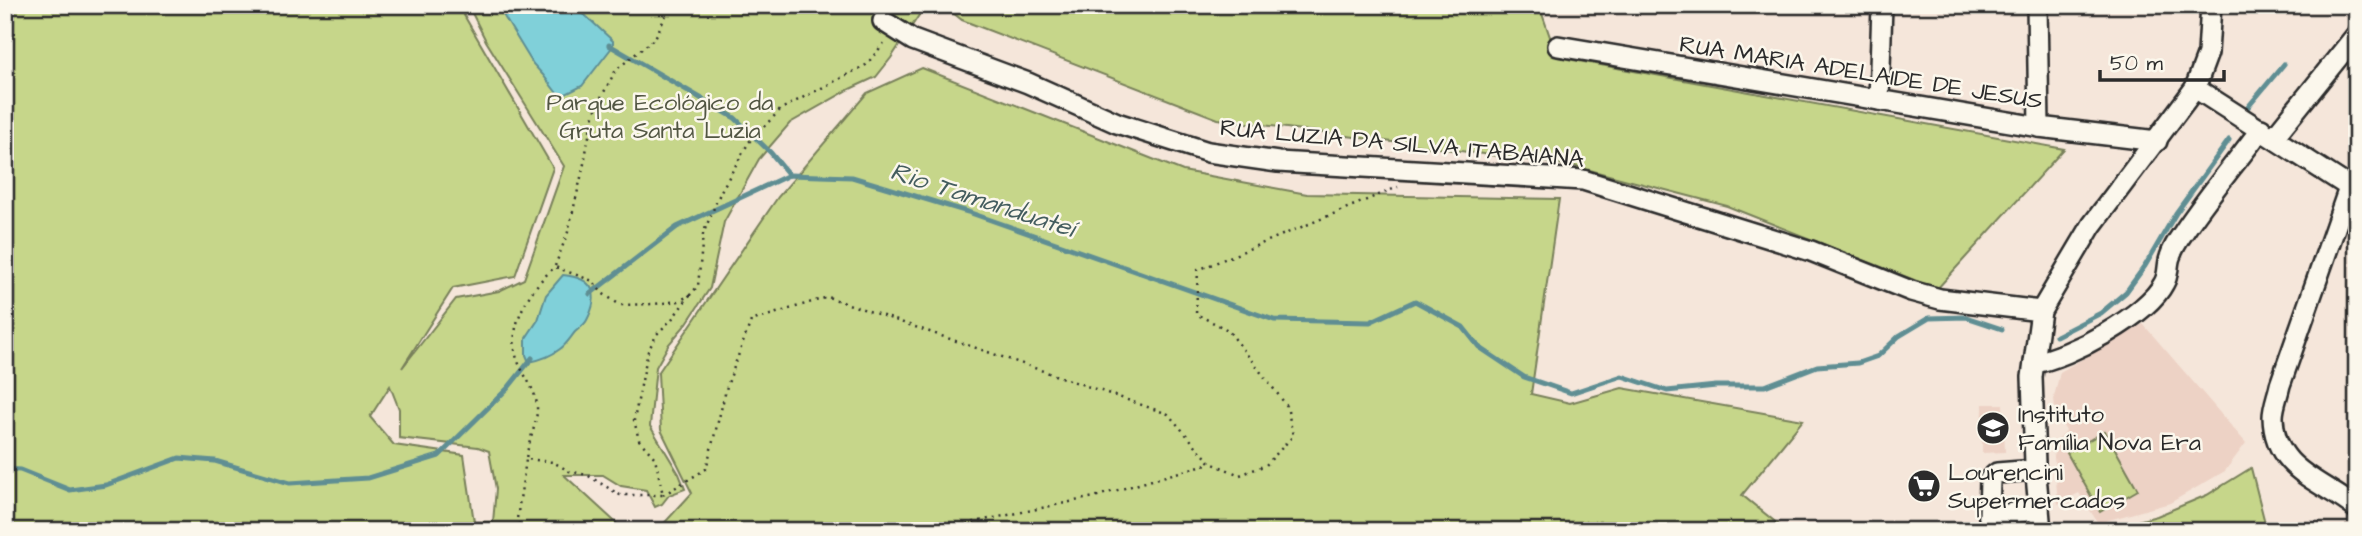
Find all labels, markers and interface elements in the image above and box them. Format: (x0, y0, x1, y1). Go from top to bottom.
street label: RUA MARIA ADELAIDE DE JESUS (1677, 27, 2045, 119)
scale bar (2100, 38, 2224, 82)
text: 50 m (2110, 49, 2164, 78)
park label: Parque Ecológico da Gruta Santa Luzia (547, 86, 773, 148)
street label: RUA LUZIA DA SILVA ITABAIANA (1219, 111, 1585, 177)
water label: Rio Tamanduateí (886, 153, 1083, 248)
place label: Instituto Família Nova Era (2018, 398, 2201, 460)
school or university icon: Instituto Família Nova Era (1974, 409, 2012, 447)
place label: Lourencini Supermercados (1948, 456, 2125, 518)
supermarket icon: Lourencini Supermercados (1905, 467, 1943, 505)

